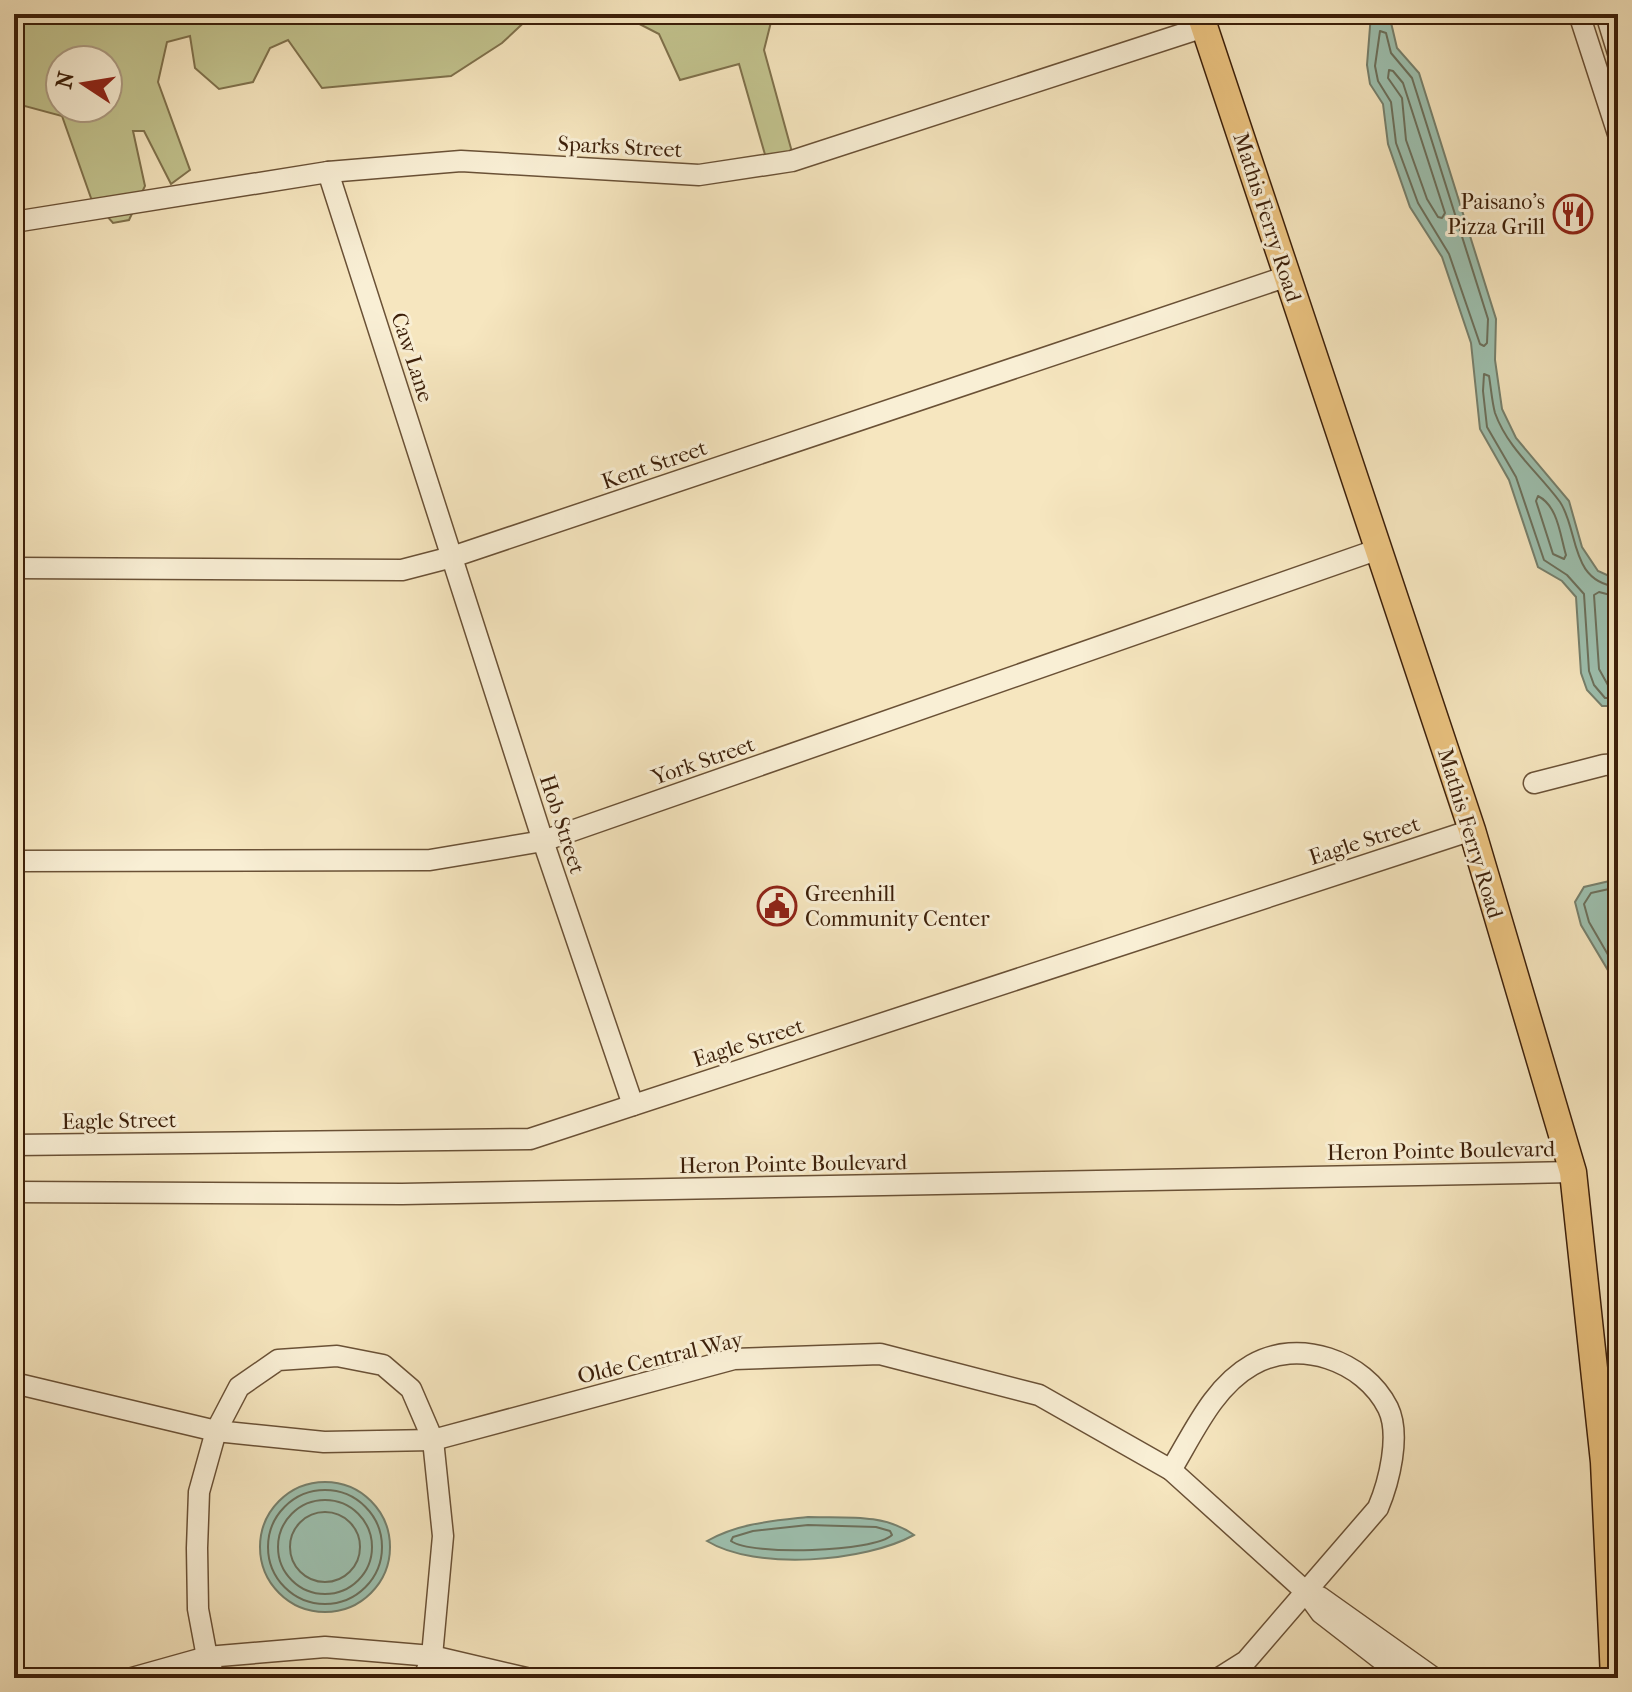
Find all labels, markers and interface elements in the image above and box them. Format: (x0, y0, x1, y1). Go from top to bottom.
north arrow (44, 44, 124, 124)
text: N (51, 69, 80, 91)
street label: Mathis Ferry Road (1227, 129, 1307, 306)
street label: Sparks Street (557, 131, 683, 163)
place label: Paisano's Pizza Grill (1447, 189, 1545, 240)
restaurant icon: Paisano's Pizza Grill (1552, 193, 1594, 235)
street label: Caw Lane (385, 309, 439, 406)
street label: Kent Street (598, 435, 711, 495)
street label: York Street (647, 731, 758, 791)
street label: Mathis Ferry Road (1432, 745, 1509, 922)
street label: Hob Street (534, 772, 590, 877)
street label: Eagle Street (1306, 811, 1423, 871)
place label: Greenhill Community Center (805, 881, 990, 932)
public building icon: Greenhill Community Center (756, 885, 798, 927)
street label: Eagle Street (690, 1013, 807, 1073)
street label: Eagle Street (61, 1107, 177, 1135)
street label: Heron Pointe Boulevard (1327, 1136, 1556, 1166)
street label: Heron Pointe Boulevard (679, 1149, 908, 1179)
street label: Olde Central Way (575, 1326, 747, 1390)

